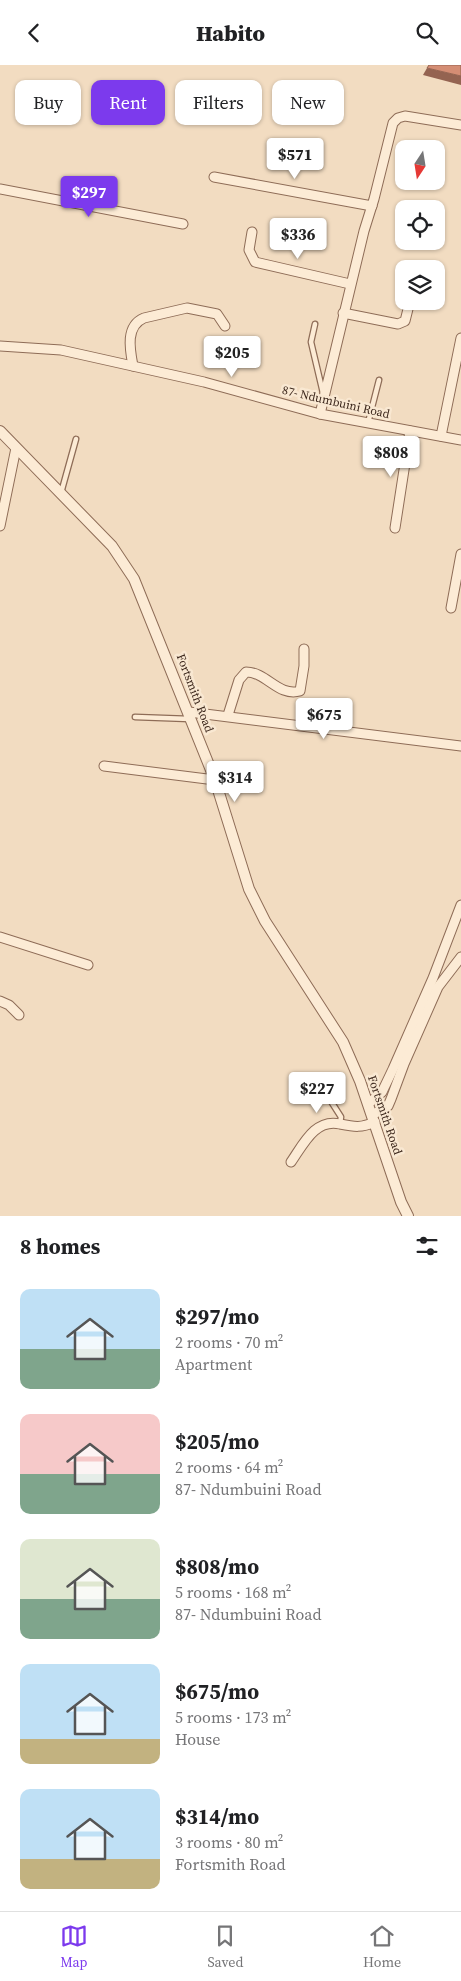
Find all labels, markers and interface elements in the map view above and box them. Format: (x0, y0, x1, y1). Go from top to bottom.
text: Habito (196, 18, 265, 48)
icon: back (20, 19, 48, 47)
icon: search (413, 19, 441, 47)
chip: Buy (15, 80, 81, 125)
chip: Rent (91, 80, 165, 125)
chip: Filters (175, 80, 262, 125)
chip: New (272, 80, 344, 125)
pin: $571 (265, 137, 325, 180)
north arrow (395, 140, 445, 190)
map controls (395, 140, 445, 310)
text: $571 (278, 143, 312, 165)
pin: $297 (59, 175, 119, 218)
text: $297 (72, 181, 106, 203)
button: locate (395, 200, 445, 250)
pin: $336 (268, 217, 328, 260)
text: $336 (281, 223, 315, 245)
button: layers (395, 260, 445, 310)
pin: $205 (202, 335, 262, 378)
text: $205 (215, 341, 249, 363)
street label: 87- Ndumbuini Road (281, 382, 392, 422)
pin: $808 (361, 435, 421, 478)
text: $808 (374, 441, 408, 463)
street label: Fortsmith Road (173, 651, 217, 735)
pin: $675 (294, 697, 354, 740)
text: $675 (307, 703, 341, 725)
pin: $314 (205, 761, 265, 803)
text: $314 (218, 766, 252, 788)
pin: $227 (287, 1071, 347, 1114)
street label: Fortsmith Road (364, 1073, 406, 1157)
text: $227 (300, 1077, 334, 1099)
text: 8 homes (20, 1232, 100, 1261)
icon: filters (413, 1232, 441, 1260)
text: $297/mo (175, 1302, 259, 1331)
icon: home (60, 1309, 120, 1369)
text: 2 rooms · 70 m² (175, 1331, 283, 1353)
text: Apartment (175, 1353, 252, 1375)
text: $205/mo (175, 1427, 259, 1456)
icon: home (60, 1434, 120, 1494)
text: 2 rooms · 64 m² (175, 1456, 283, 1478)
text: 87- Ndumbuini Road (175, 1478, 322, 1500)
text: $808/mo (175, 1552, 259, 1581)
icon: home (60, 1559, 120, 1619)
text: 5 rooms · 168 m² (175, 1581, 291, 1603)
text: 87- Ndumbuini Road (175, 1603, 322, 1625)
text: $675/mo (175, 1677, 259, 1706)
icon: home (60, 1684, 120, 1744)
text: 5 rooms · 173 m² (175, 1706, 291, 1728)
text: House (175, 1728, 220, 1750)
text: $314/mo (175, 1802, 259, 1831)
icon: home (60, 1809, 120, 1869)
text: 3 rooms · 80 m² (175, 1831, 283, 1853)
text: Fortsmith Road (175, 1853, 286, 1875)
tab: Map (60, 1922, 88, 1972)
tab: Saved (207, 1922, 243, 1972)
tab: Home (363, 1922, 401, 1972)

